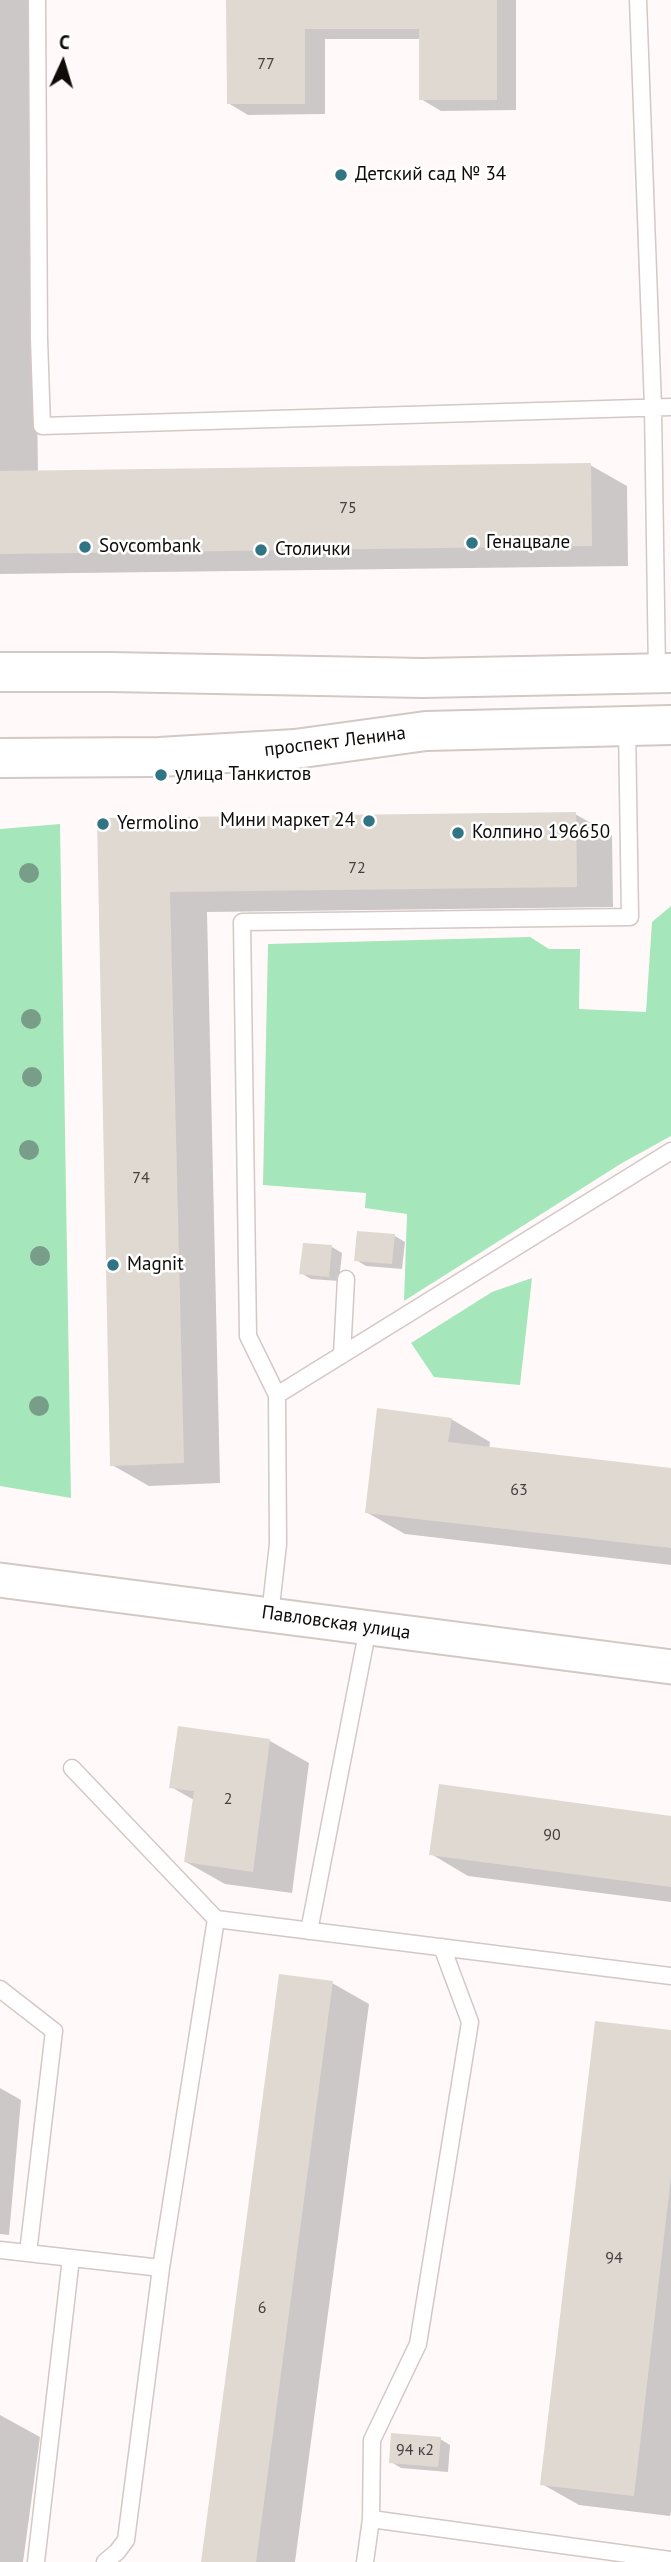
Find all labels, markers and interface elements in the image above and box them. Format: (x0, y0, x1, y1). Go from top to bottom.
north arrow (28, 28, 98, 98)
text: С (58, 30, 71, 54)
house number: 77 (257, 54, 275, 74)
place label: Детский сад № 34 (355, 164, 506, 186)
marker: Детский сад № 34 (333, 167, 349, 183)
house number: 75 (339, 498, 357, 518)
place label: Генацвале (486, 532, 570, 554)
marker: Генацвале (464, 535, 480, 551)
place label: Sovcombank (99, 536, 201, 558)
marker: Sovcombank (77, 539, 93, 555)
place label: Столички (275, 539, 351, 561)
marker: Столички (253, 542, 269, 558)
street label: проспект Ленина (263, 722, 407, 762)
place label: улица Танкистов (175, 764, 311, 786)
marker: улица Танкистов (153, 767, 169, 783)
place label: Мини маркет 24 (220, 810, 355, 832)
place label: Yermolino (117, 813, 199, 835)
marker: Мини маркет 24 (361, 813, 377, 829)
marker: Yermolino (95, 816, 111, 832)
place label: Колпино 196650 (472, 822, 610, 844)
marker: Колпино 196650 (450, 825, 466, 841)
house number: 72 (348, 858, 366, 878)
house number: 74 (132, 1168, 150, 1188)
place label: Magnit (127, 1254, 184, 1276)
marker: Magnit (105, 1257, 121, 1273)
house number: 63 (510, 1480, 528, 1500)
street label: Павловская улица (260, 1601, 412, 1645)
house number: 2 (224, 1789, 232, 1809)
house number: 90 (543, 1825, 561, 1845)
house number: 94 (605, 2248, 623, 2268)
house number: 6 (258, 2298, 266, 2318)
house number: 94 к2 (396, 2440, 434, 2460)

